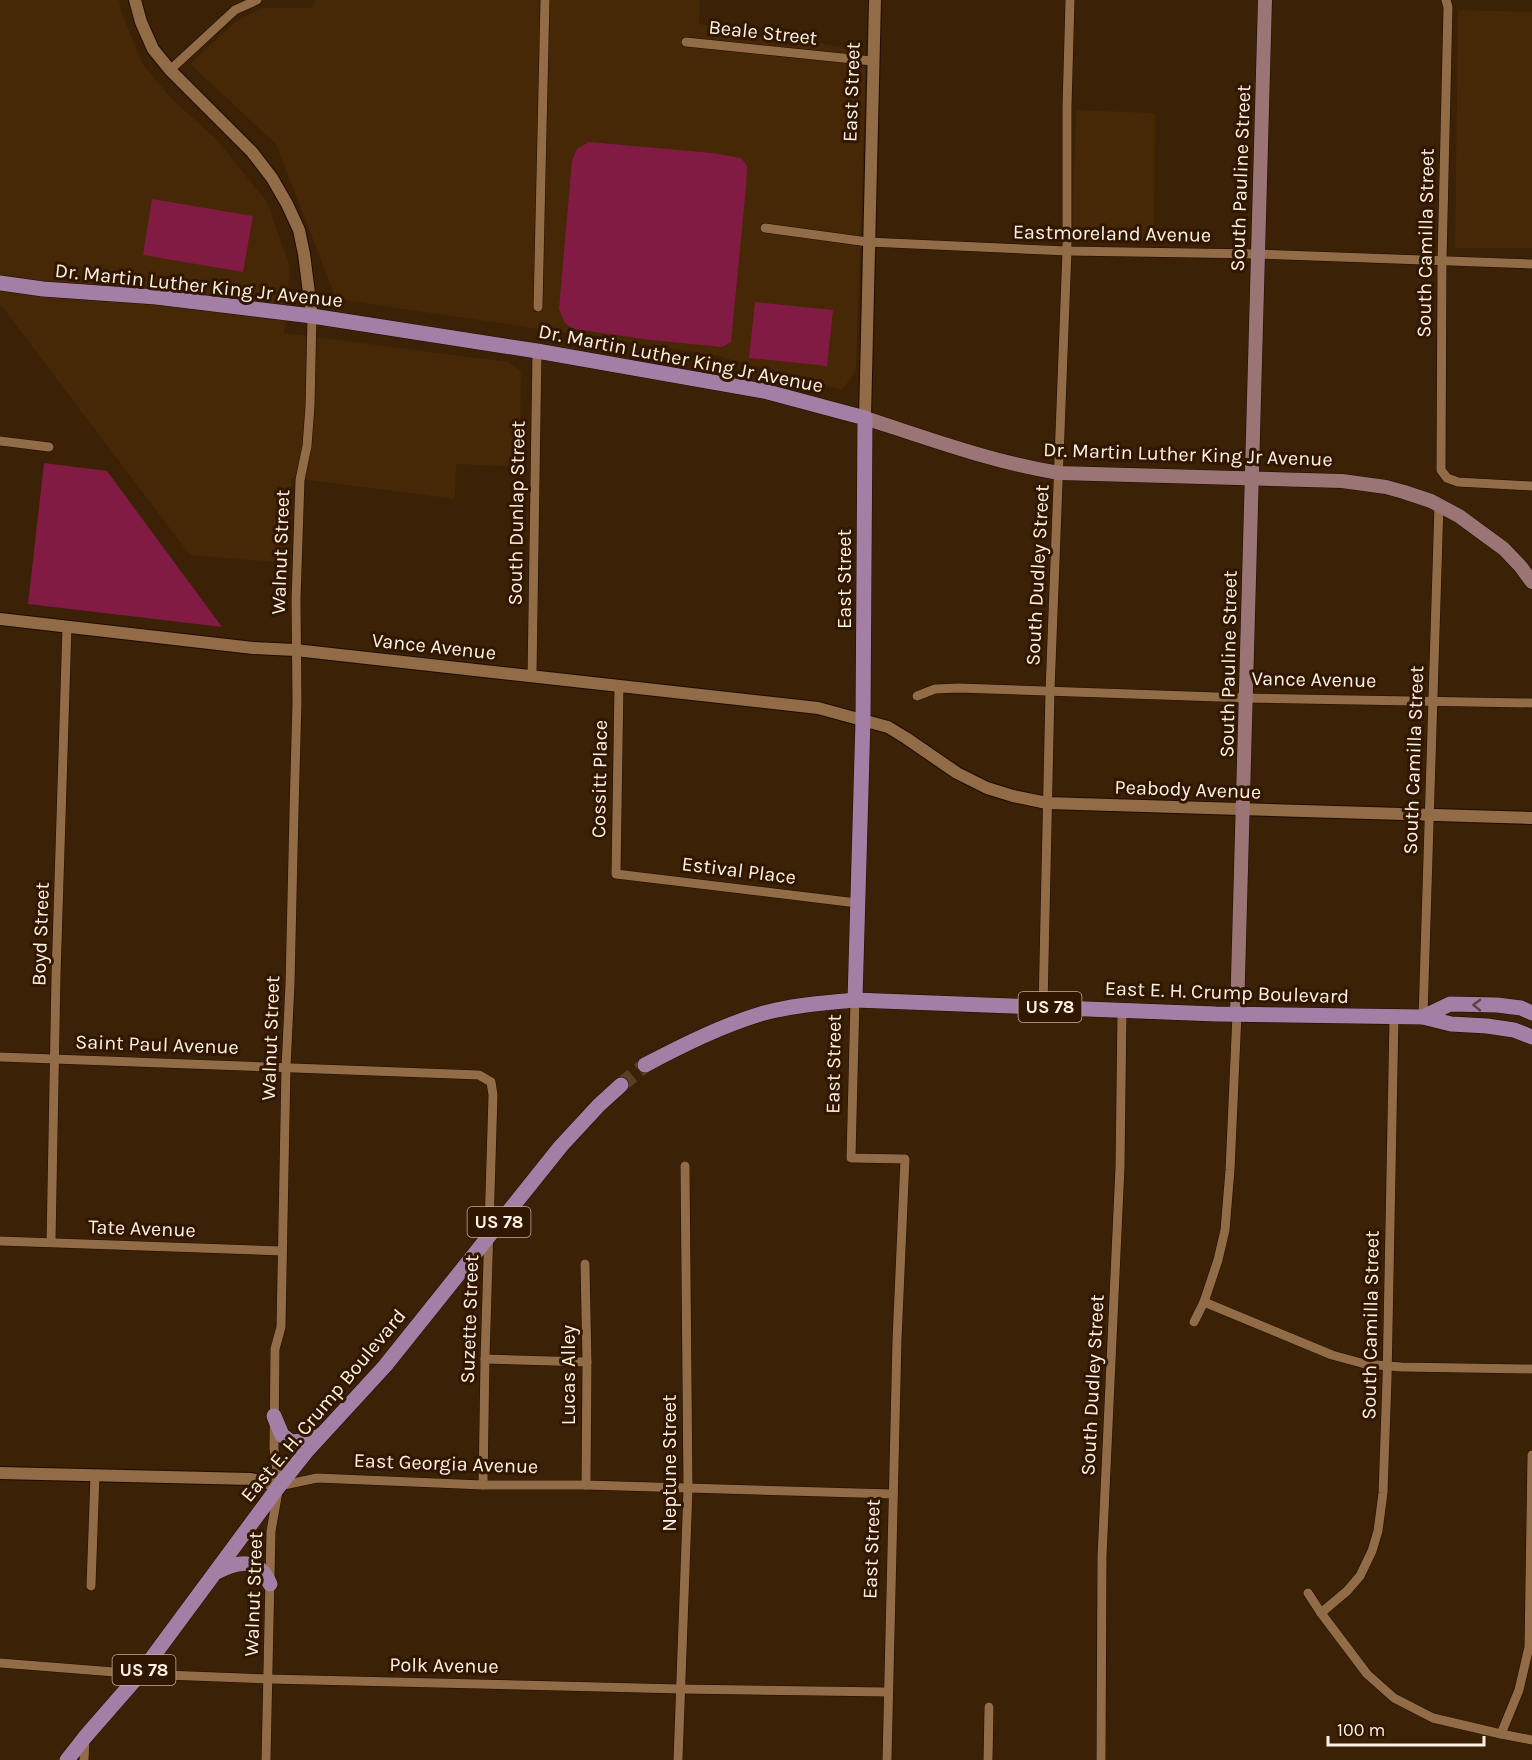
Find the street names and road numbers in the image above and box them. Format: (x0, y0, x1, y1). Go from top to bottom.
street label: Beale Street (707, 15, 819, 50)
street label: East Street (838, 41, 865, 142)
street label: South Pauline Street (1226, 84, 1255, 272)
street label: South Camilla Street (1412, 148, 1439, 338)
street label: Eastmoreland Avenue (1013, 220, 1211, 247)
street label: Dr. Martin Luther King Jr Avenue (54, 259, 344, 312)
street label: Dr. Martin Luther King Jr Avenue (537, 320, 825, 397)
street label: South Dunlap Street (503, 420, 530, 606)
street label: Dr. Martin Luther King Jr Avenue (1043, 438, 1333, 471)
street label: South Dudley Street (1021, 483, 1054, 666)
street label: Walnut Street (267, 489, 294, 615)
street label: East Street (833, 529, 856, 629)
street label: South Pauline Street (1215, 570, 1242, 758)
street label: Vance Avenue (371, 629, 497, 664)
street label: South Camilla Street (1399, 665, 1428, 855)
street label: Vance Avenue (1251, 667, 1377, 692)
street label: Cossitt Place (587, 720, 612, 838)
street label: Peabody Avenue (1114, 775, 1262, 804)
street label: Estival Place (681, 852, 797, 889)
street label: Boyd Street (27, 881, 54, 986)
street label: Walnut Street (257, 975, 284, 1101)
street label: East E. H. Crump Boulevard (1104, 977, 1350, 1008)
road number: US 78 (1018, 992, 1082, 1022)
street label: East Street (821, 1013, 846, 1114)
street label: Saint Paul Avenue (75, 1030, 239, 1059)
road number: US 78 (468, 1207, 530, 1237)
street label: Tate Avenue (88, 1215, 196, 1242)
street label: South Camilla Street (1357, 1230, 1384, 1420)
street label: Suzette Street (456, 1254, 483, 1384)
street label: South Dudley Street (1076, 1293, 1109, 1476)
street label: East E. H. Crump Boulevard (236, 1304, 411, 1506)
street label: Lucas Alley (557, 1325, 580, 1425)
street label: Neptune Street (658, 1394, 681, 1532)
street label: East Georgia Avenue (353, 1449, 539, 1478)
street label: East Street (858, 1498, 885, 1599)
street label: Walnut Street (240, 1531, 267, 1657)
street label: Polk Avenue (389, 1653, 499, 1678)
road number: US 78 (112, 1655, 176, 1685)

